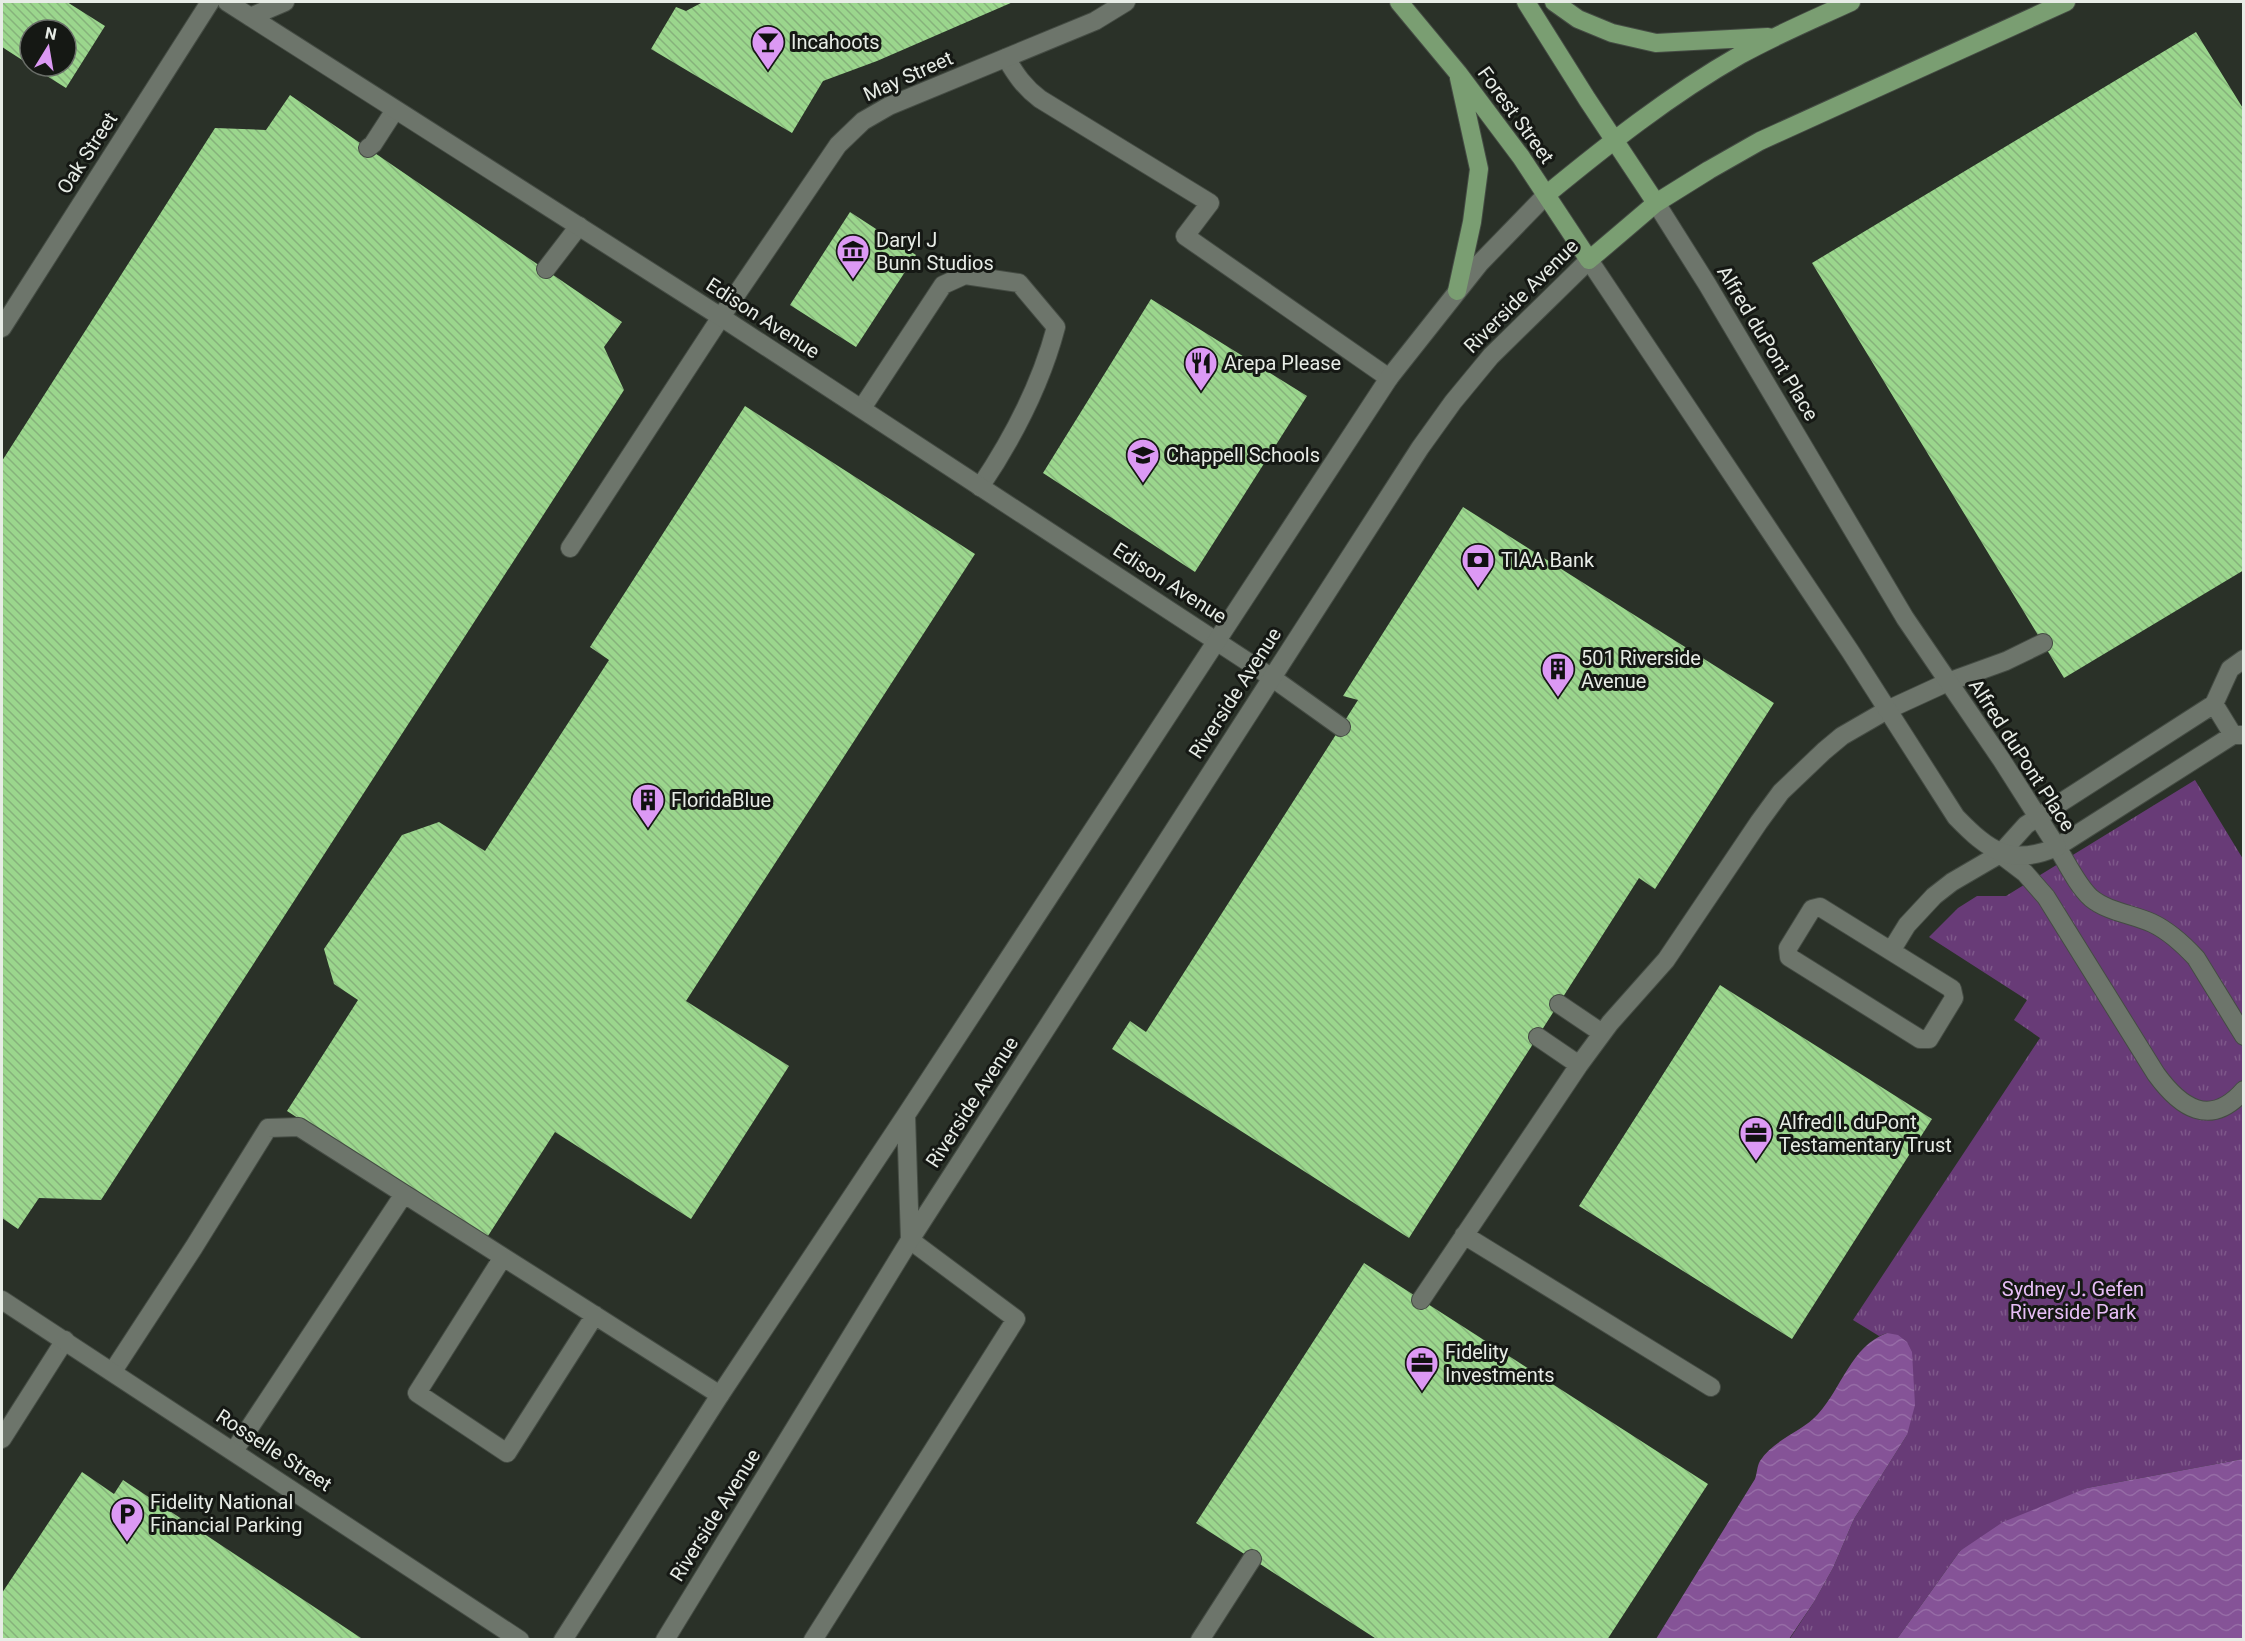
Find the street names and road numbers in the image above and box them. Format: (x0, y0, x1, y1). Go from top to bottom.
street label: May Street (860, 46, 956, 106)
street label: Forest Street (1473, 62, 1559, 168)
street label: Oak Street (52, 108, 122, 198)
street label: Riverside Avenue (1459, 234, 1583, 358)
street label: Alfred duPont Place (1712, 261, 1824, 425)
street label: Edison Avenue (702, 272, 824, 364)
street label: Edison Avenue (1109, 537, 1231, 629)
street label: Riverside Avenue (1184, 623, 1286, 763)
street label: Alfred duPont Place (1964, 674, 2080, 836)
street label: Riverside Avenue (921, 1032, 1023, 1172)
street label: Rosselle Street (212, 1404, 336, 1496)
street label: Riverside Avenue (665, 1444, 765, 1586)

